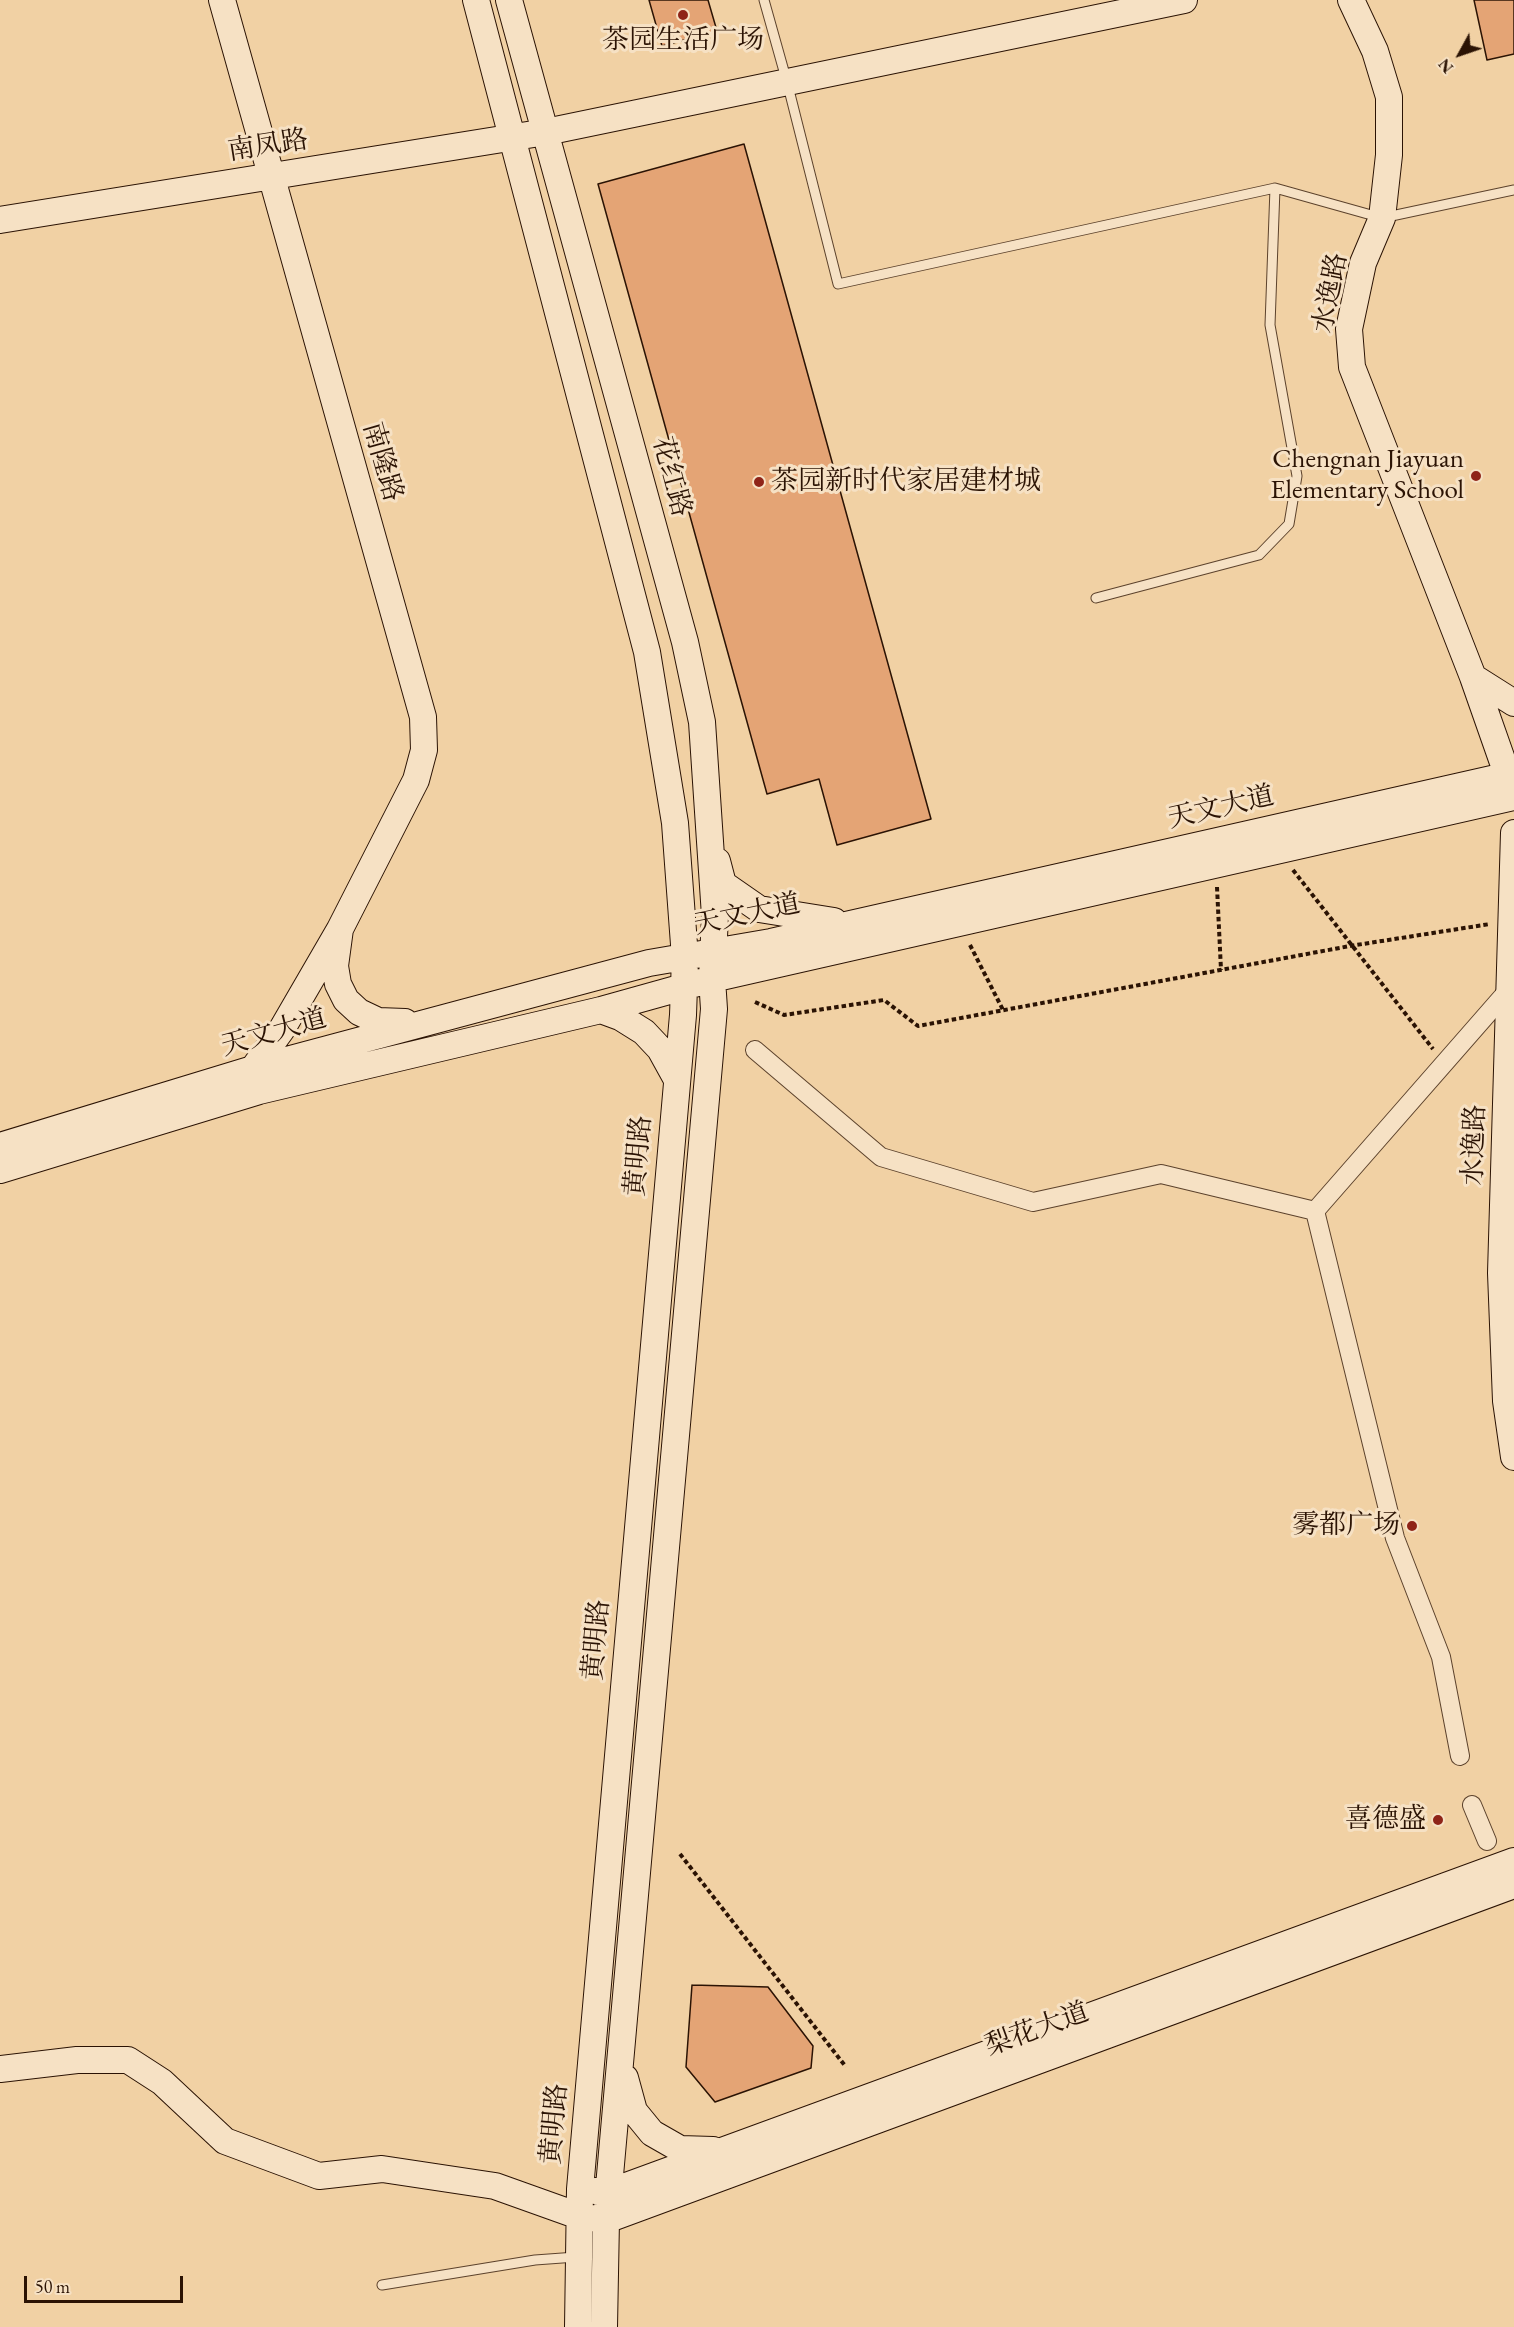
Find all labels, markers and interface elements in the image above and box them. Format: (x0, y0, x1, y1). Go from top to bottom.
marker: 茶园生活广场 (676, 8, 690, 22)
north arrow (1430, 24, 1490, 84)
place label: 茶园生活广场 (602, 25, 764, 57)
text: N (1434, 54, 1458, 78)
street label: 南凤路 (225, 124, 311, 168)
street label: 水逸路 (1307, 250, 1355, 336)
street label: 南隆路 (355, 419, 409, 505)
street label: 花红路 (645, 434, 697, 520)
place label: Chengnan Jiayuan Elementary School (1270, 444, 1464, 507)
place label: 茶园新时代家居建材城 (771, 466, 1041, 498)
marker: Chengnan Jiayuan Elementary School (1469, 469, 1483, 483)
marker: 茶园新时代家居建材城 (752, 475, 766, 489)
street label: 天文大道 (1165, 780, 1277, 836)
street label: 天文大道 (691, 888, 803, 942)
street label: 天文大道 (218, 1003, 330, 1063)
street label: 水逸路 (1457, 1104, 1493, 1186)
street label: 黄明路 (619, 1114, 659, 1198)
place label: 雾都广场 (1292, 1510, 1400, 1542)
marker: 雾都广场 (1405, 1519, 1419, 1533)
street label: 黄明路 (577, 1598, 617, 1682)
place label: 喜德盛 (1345, 1804, 1426, 1836)
marker: 喜德盛 (1431, 1813, 1445, 1827)
street label: 梨花大道 (981, 1996, 1093, 2064)
street label: 黄明路 (535, 2082, 575, 2166)
scale bar (27, 2264, 186, 2302)
text: 50 m (35, 2275, 70, 2298)

